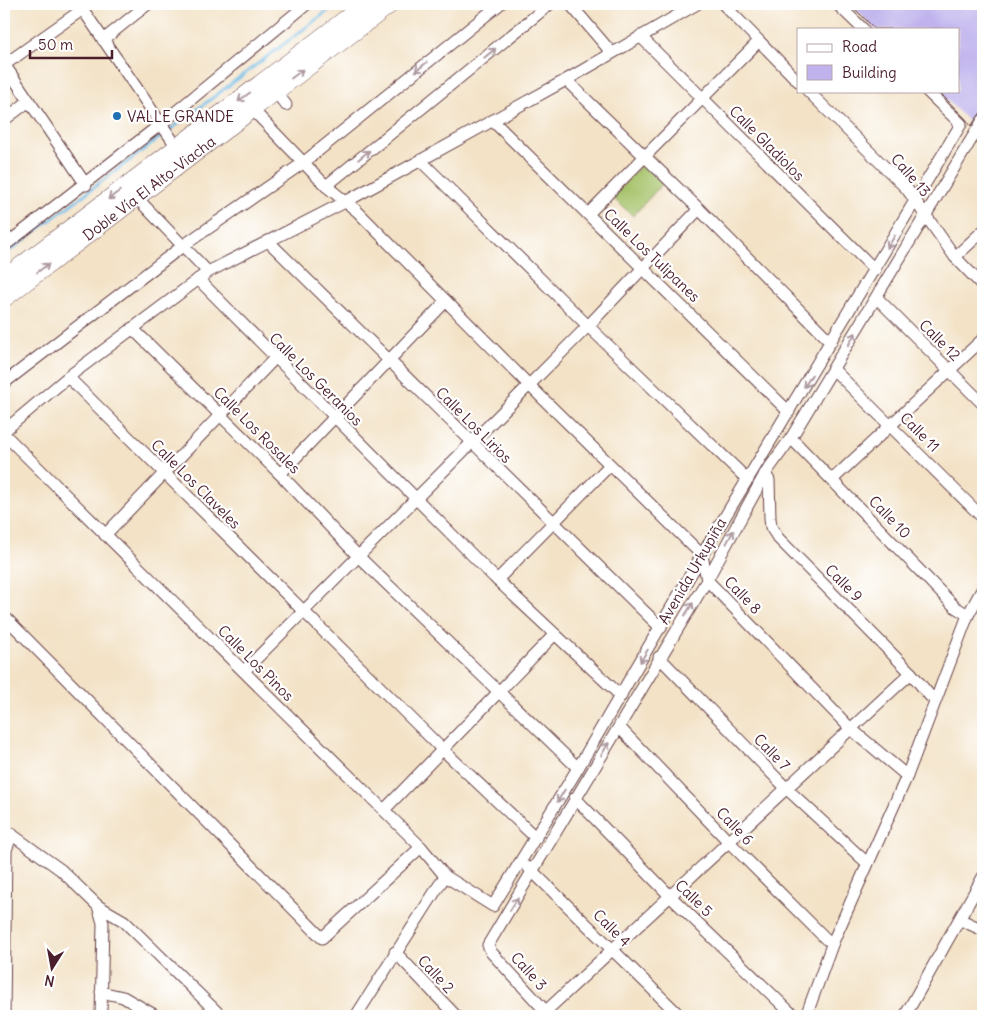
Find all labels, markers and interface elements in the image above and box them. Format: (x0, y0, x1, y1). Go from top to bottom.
scale bar (30, 28, 112, 60)
legend (797, 28, 960, 92)
text: 50 m (38, 35, 73, 54)
text: Road (842, 37, 877, 56)
one-way arrow (483, 47, 496, 58)
one-way arrow (415, 62, 428, 73)
text: Building (842, 63, 897, 82)
one-way arrow (290, 69, 303, 80)
one-way arrow (237, 92, 251, 102)
street label: Calle Gladiolos (725, 101, 809, 185)
place label: VALLE GRANDE (127, 107, 234, 126)
marker: VALLE GRANDE (111, 110, 123, 122)
street label: Doble Vía El Alto-Viacha (79, 131, 219, 244)
street label: Calle 13 (887, 149, 935, 201)
one-way arrow (357, 150, 370, 161)
one-way arrow (107, 190, 121, 200)
street label: Calle Los Tulipanes (600, 204, 704, 306)
one-way arrow (886, 235, 896, 249)
one-way arrow (36, 263, 50, 273)
street label: Calle 12 (915, 315, 965, 365)
street label: Calle Los Geranios (265, 328, 367, 430)
one-way arrow (847, 332, 857, 346)
one-way arrow (802, 374, 812, 388)
street label: Calle Los Rosales (210, 383, 304, 477)
street label: Calle Los Lirios (432, 383, 516, 467)
street label: Calle 11 (896, 408, 944, 456)
street label: Calle Los Claveles (147, 435, 245, 533)
street label: Calle 10 (865, 492, 915, 542)
street label: Avenida Urkupiña (654, 514, 730, 628)
one-way arrow (725, 529, 735, 544)
street label: Calle 9 (821, 560, 867, 606)
street label: Calle 8 (720, 572, 766, 618)
one-way arrow (684, 603, 694, 617)
street label: Calle Los Pinos (214, 621, 298, 705)
one-way arrow (639, 649, 649, 664)
street label: Calle 7 (750, 730, 794, 774)
one-way arrow (601, 742, 611, 756)
one-way arrow (556, 789, 566, 803)
street label: Calle 6 (712, 803, 758, 849)
street label: Calle 5 (671, 875, 717, 921)
one-way arrow (509, 897, 519, 911)
street label: Calle 4 (589, 905, 635, 951)
north arrow (28, 942, 78, 992)
street label: Calle 3 (507, 948, 551, 994)
street label: Calle 2 (414, 951, 458, 997)
text: N (43, 971, 56, 991)

